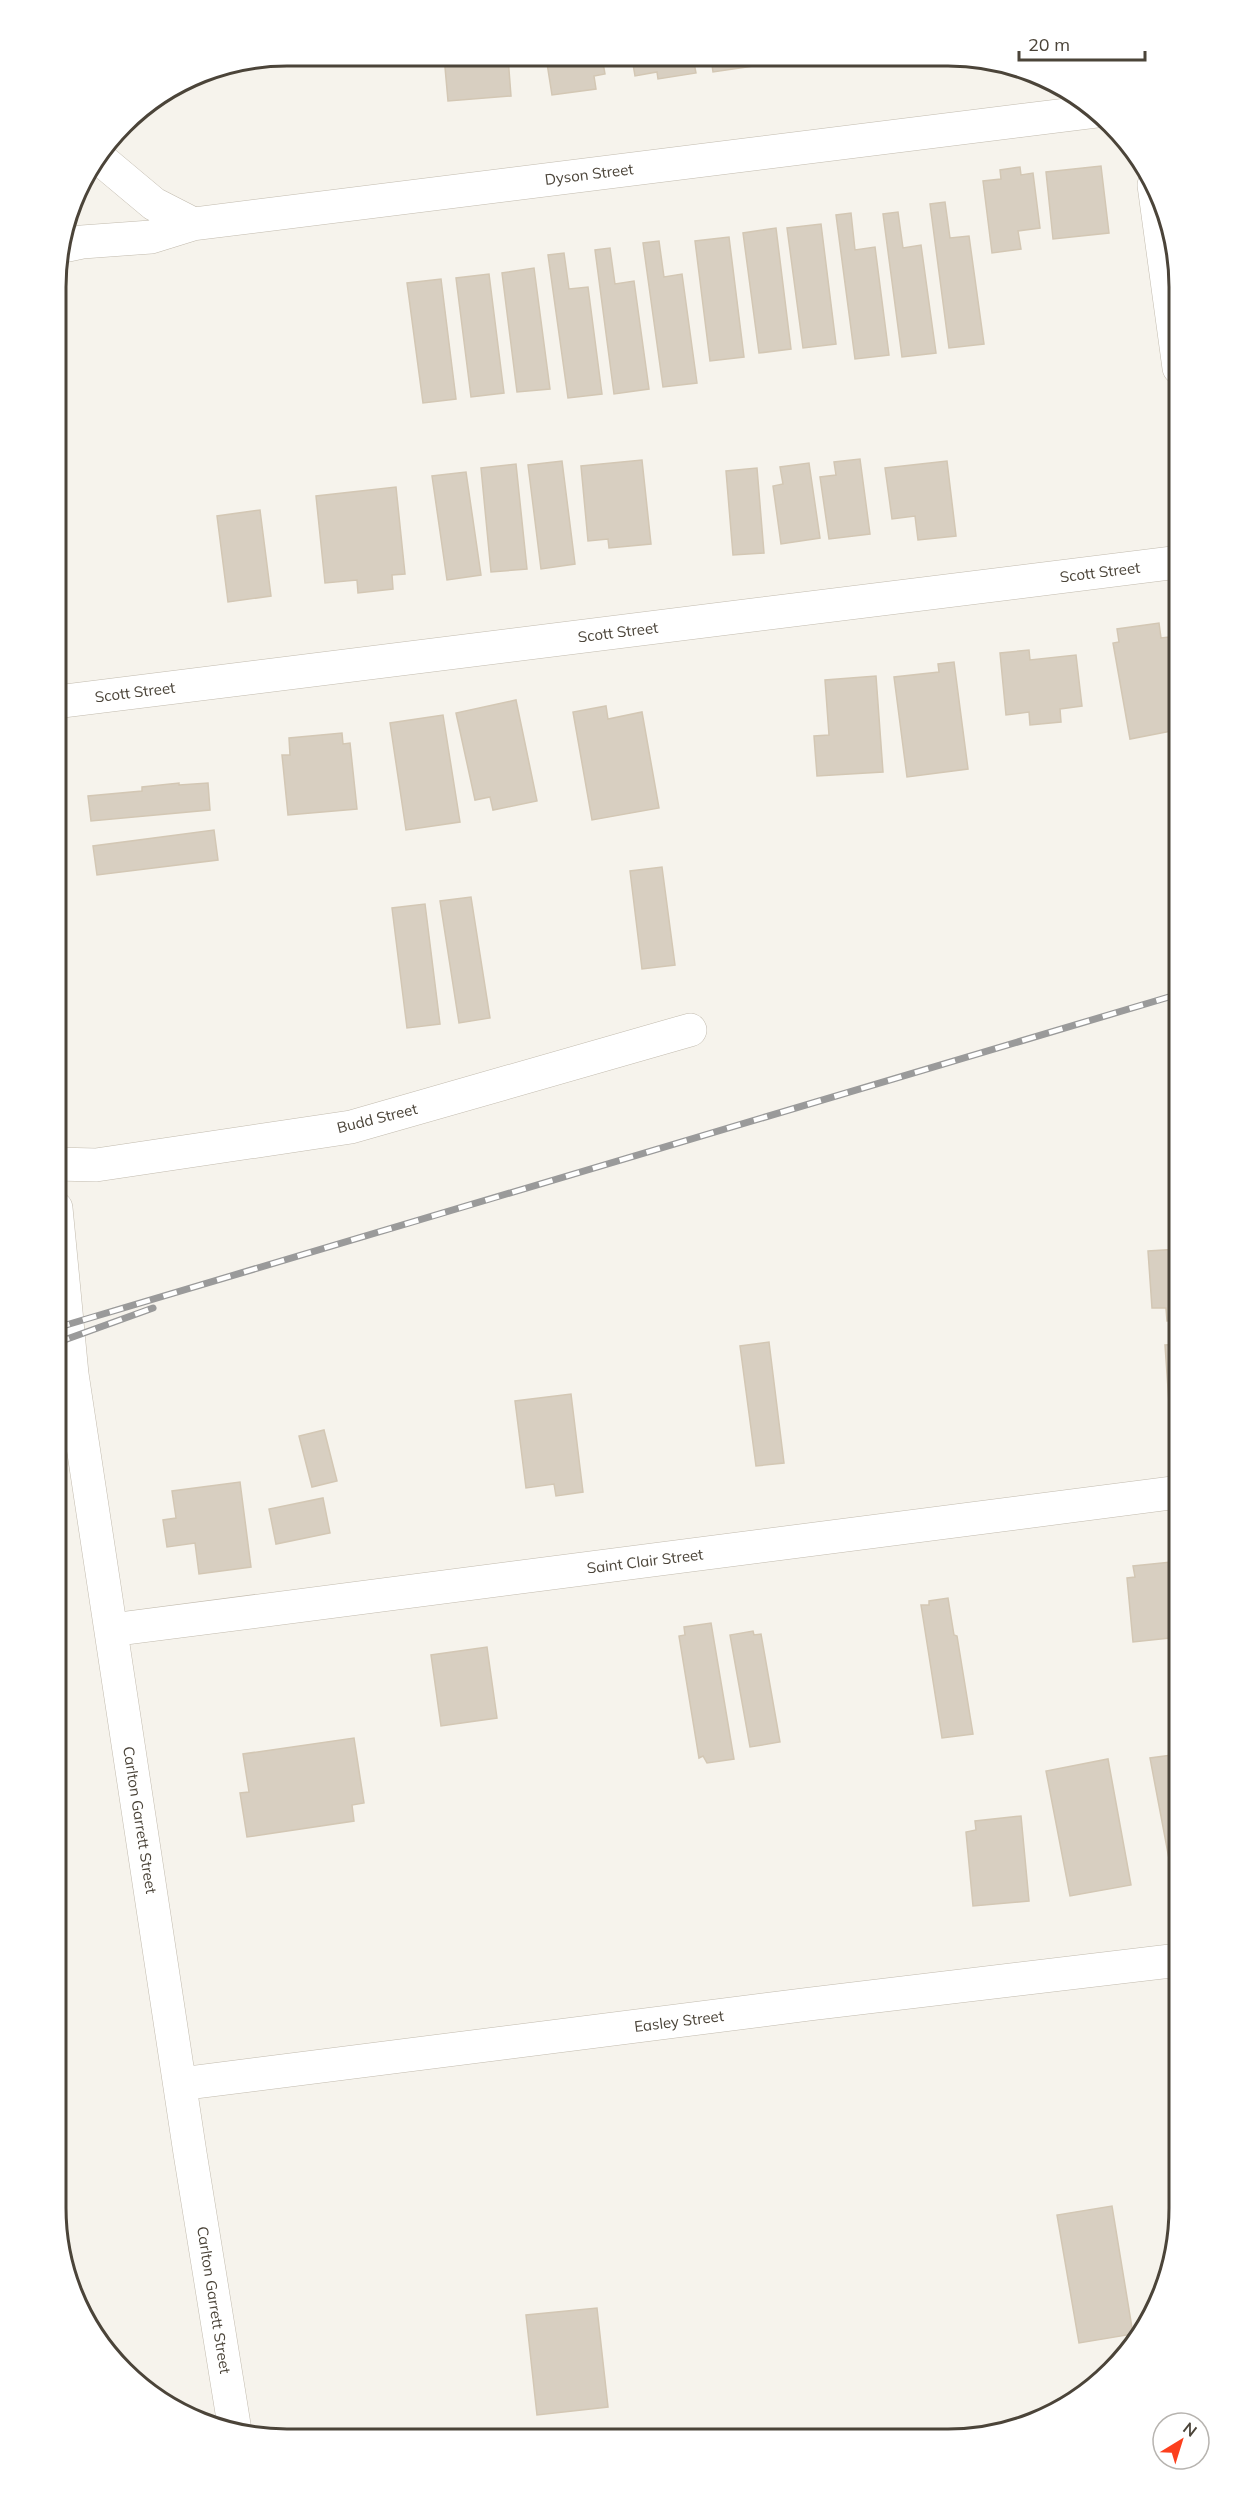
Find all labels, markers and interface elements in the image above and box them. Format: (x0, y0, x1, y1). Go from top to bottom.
scale bar (1019, 24, 1145, 62)
text: 20 m (1028, 33, 1070, 56)
street label: Dyson Street (544, 159, 634, 189)
street label: Scott Street (1059, 558, 1141, 586)
street label: Scott Street (577, 618, 659, 646)
street label: Scott Street (94, 678, 176, 706)
street label: Budd Street (335, 1099, 419, 1137)
street label: Saint Clair Street (586, 1544, 704, 1578)
street label: Carlton Garrett Street (119, 1745, 161, 1895)
street label: Easley Street (633, 2006, 725, 2036)
street label: Carlton Garrett Street (193, 2225, 235, 2375)
north arrow (1151, 2411, 1211, 2471)
text: N (1179, 2418, 1201, 2441)

